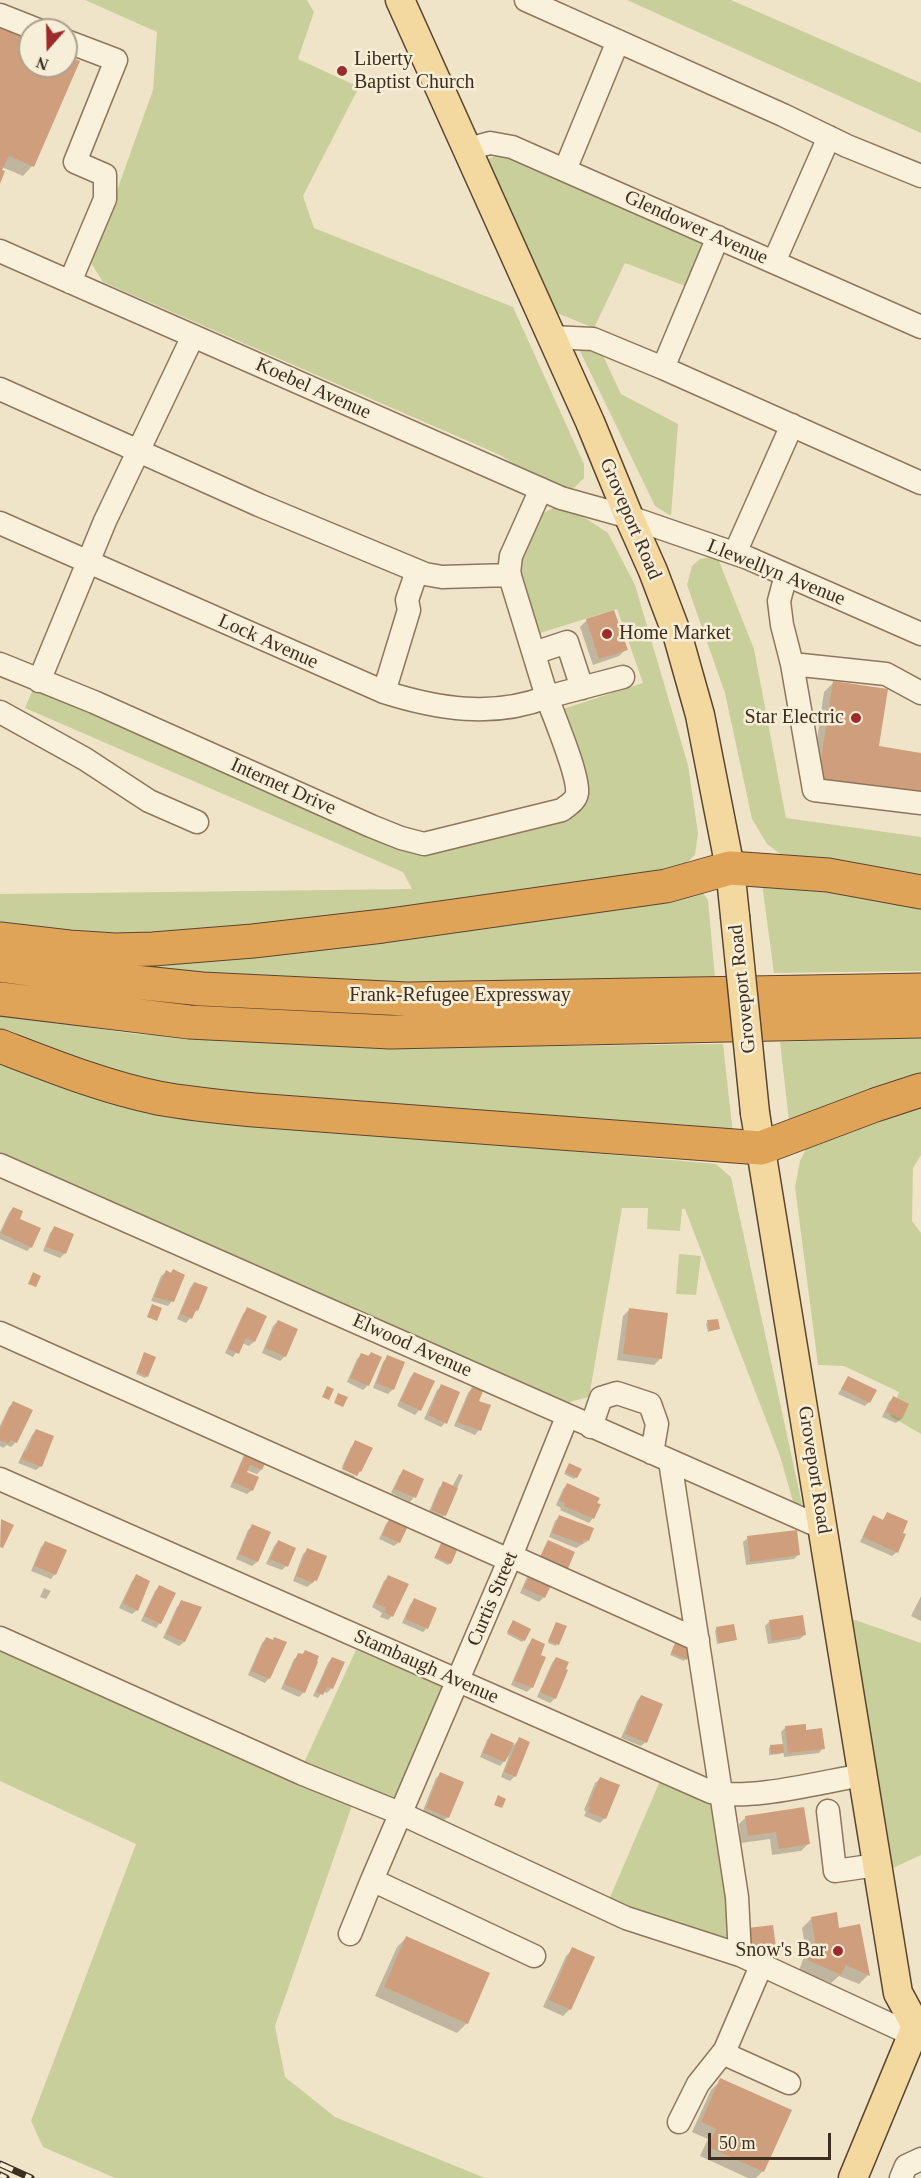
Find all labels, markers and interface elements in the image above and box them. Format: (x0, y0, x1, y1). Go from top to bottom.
north arrow (18, 18, 78, 78)
place label: Liberty Baptist Church (354, 48, 475, 95)
text: N (34, 54, 51, 73)
marker: Liberty Baptist Church (335, 64, 349, 78)
street label: Glendower Avenue (621, 186, 771, 270)
street label: Koebel Avenue (252, 353, 374, 425)
street label: Groveport Road (594, 455, 666, 583)
street label: Llewellyn Avenue (703, 534, 849, 612)
street label: Lock Avenue (214, 609, 322, 675)
place label: Home Market (619, 622, 731, 646)
marker: Home Market (600, 627, 614, 641)
place label: Star Electric (745, 706, 844, 730)
marker: Star Electric (849, 711, 863, 725)
street label: Internet Drive (227, 753, 339, 821)
street label: Groveport Road (724, 923, 762, 1055)
street label: Frank-Refugee Expressway (349, 984, 571, 1008)
street label: Elwood Avenue (349, 1309, 475, 1383)
street label: Groveport Road (792, 1404, 836, 1536)
street label: Curtis Street (462, 1548, 524, 1650)
street label: Stambaugh Avenue (350, 1624, 502, 1710)
place label: Snow's Bar (735, 1939, 826, 1963)
marker: Snow's Bar (831, 1944, 845, 1958)
scale bar (711, 2121, 834, 2159)
text: 50 m (719, 2133, 756, 2153)

